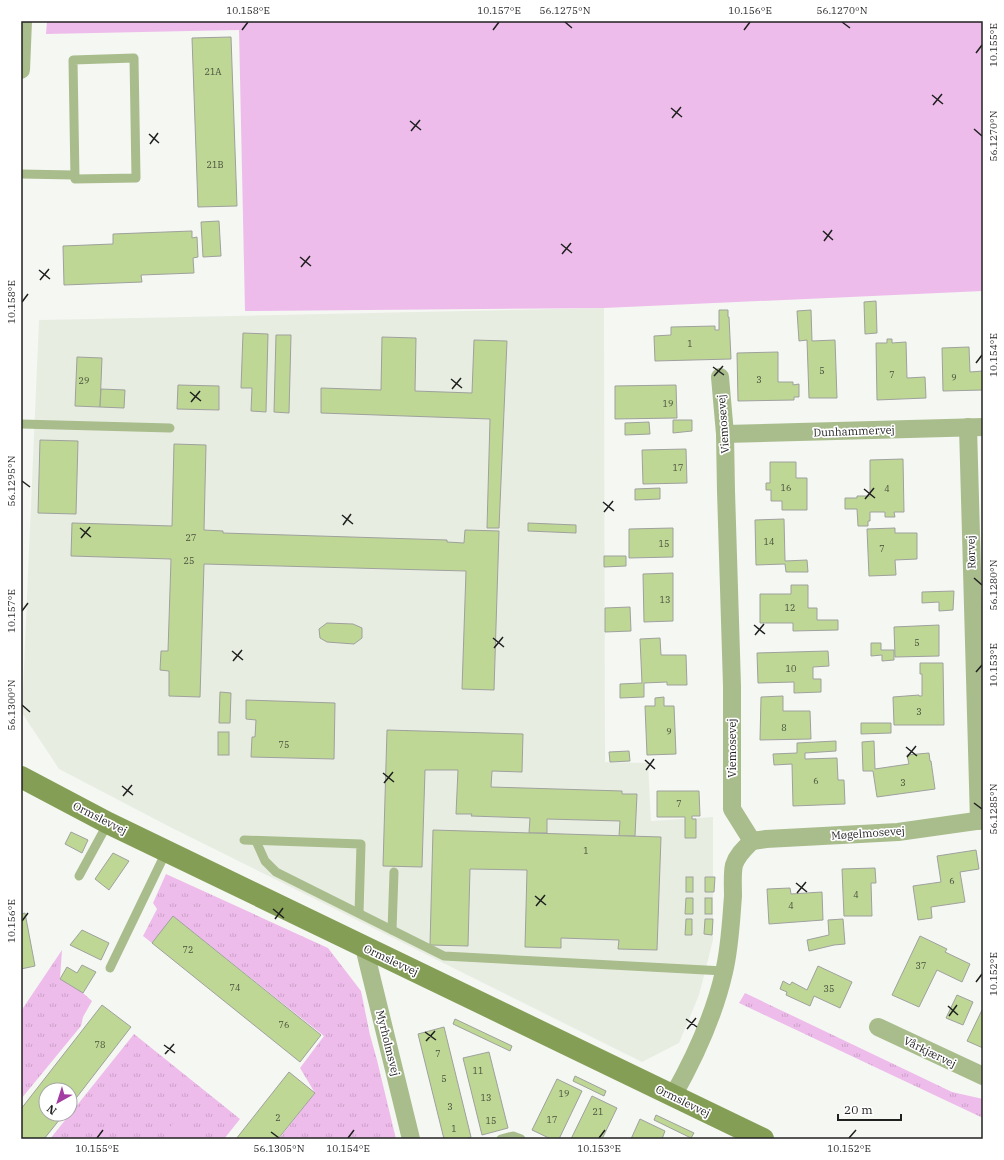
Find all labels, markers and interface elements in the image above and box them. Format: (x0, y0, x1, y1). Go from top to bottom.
text: 10.158°E (226, 4, 270, 17)
text: 10.157°E (477, 4, 521, 17)
text: 56.1275°N (539, 4, 591, 17)
text: 10.156°E (728, 4, 772, 17)
text: 56.1270°N (816, 4, 868, 17)
text: 10.155°E (987, 23, 1000, 67)
house number: 21A (205, 66, 222, 77)
text: 56.1270°N (987, 110, 1000, 162)
house number: 21B (207, 159, 223, 170)
text: 10.158°E (5, 280, 18, 324)
text: 10.154°E (987, 333, 1000, 377)
house number: 1 (687, 338, 693, 349)
house number: 5 (819, 365, 825, 376)
house number: 7 (889, 369, 895, 380)
house number: 9 (951, 372, 957, 383)
house number: 3 (756, 374, 762, 385)
house number: 29 (79, 375, 89, 386)
street label: Viemosevej (714, 394, 732, 454)
house number: 19 (663, 398, 673, 409)
street label: Dunhammervej (813, 423, 895, 439)
text: 56.1295°N (5, 455, 18, 507)
house number: 17 (673, 462, 683, 473)
house number: 16 (781, 482, 791, 493)
house number: 4 (884, 483, 890, 494)
house number: 27 (186, 532, 196, 543)
street label: Rørvej (963, 535, 979, 569)
house number: 14 (764, 536, 774, 547)
house number: 15 (659, 538, 669, 549)
house number: 7 (879, 543, 885, 554)
house number: 25 (184, 555, 194, 566)
text: 56.1280°N (987, 559, 1000, 611)
text: 10.157°E (5, 589, 18, 633)
house number: 13 (660, 594, 670, 605)
house number: 12 (785, 602, 795, 613)
house number: 5 (914, 637, 920, 648)
text: 10.153°E (987, 643, 1000, 687)
house number: 10 (786, 663, 796, 674)
text: 56.1300°N (5, 679, 18, 731)
house number: 3 (916, 706, 922, 717)
street label: Viemosevej (725, 718, 739, 778)
house number: 8 (781, 722, 787, 733)
house number: 9 (666, 726, 672, 737)
house number: 75 (279, 739, 289, 750)
house number: 6 (813, 775, 819, 786)
house number: 3 (900, 777, 906, 788)
text: 56.1285°N (987, 783, 1000, 835)
street label: Ormslevvej (71, 798, 129, 838)
house number: 7 (676, 798, 682, 809)
street label: Møgelmosevej (831, 823, 905, 843)
house number: 1 (583, 845, 589, 856)
house number: 6 (949, 875, 955, 886)
house number: 4 (853, 889, 859, 900)
text: 10.156°E (5, 899, 18, 943)
house number: 4 (788, 900, 794, 911)
street label: Ormslevvej (361, 941, 421, 979)
house number: 72 (183, 944, 193, 955)
text: 10.152°E (987, 952, 1000, 996)
house number: 37 (916, 960, 926, 971)
house number: 74 (230, 982, 240, 993)
house number: 35 (824, 983, 834, 994)
street label: Myrholmsvej (373, 1009, 403, 1077)
house number: 76 (279, 1019, 289, 1030)
street label: Vårkjærvej (902, 1033, 958, 1071)
house number: 78 (95, 1039, 105, 1050)
house number: 7 (435, 1048, 441, 1059)
house number: 11 (473, 1065, 483, 1076)
house number: 5 (441, 1073, 447, 1084)
north arrow (38, 1082, 78, 1122)
street label: Ormslevvej (653, 1082, 713, 1120)
house number: 19 (559, 1088, 569, 1099)
house number: 13 (481, 1092, 491, 1103)
scale bar (838, 1096, 901, 1122)
text: N (44, 1101, 59, 1118)
house number: 3 (447, 1101, 453, 1112)
text: 20 m (844, 1102, 873, 1117)
house number: 21 (593, 1106, 603, 1117)
house number: 2 (275, 1112, 281, 1123)
house number: 17 (547, 1114, 557, 1125)
house number: 15 (486, 1115, 496, 1126)
house number: 1 (451, 1123, 457, 1134)
text: 10.155°E (75, 1142, 119, 1155)
text: 56.1305°N (253, 1142, 305, 1155)
text: 10.154°E (326, 1142, 370, 1155)
text: 10.153°E (577, 1142, 621, 1155)
text: 10.152°E (827, 1142, 871, 1155)

